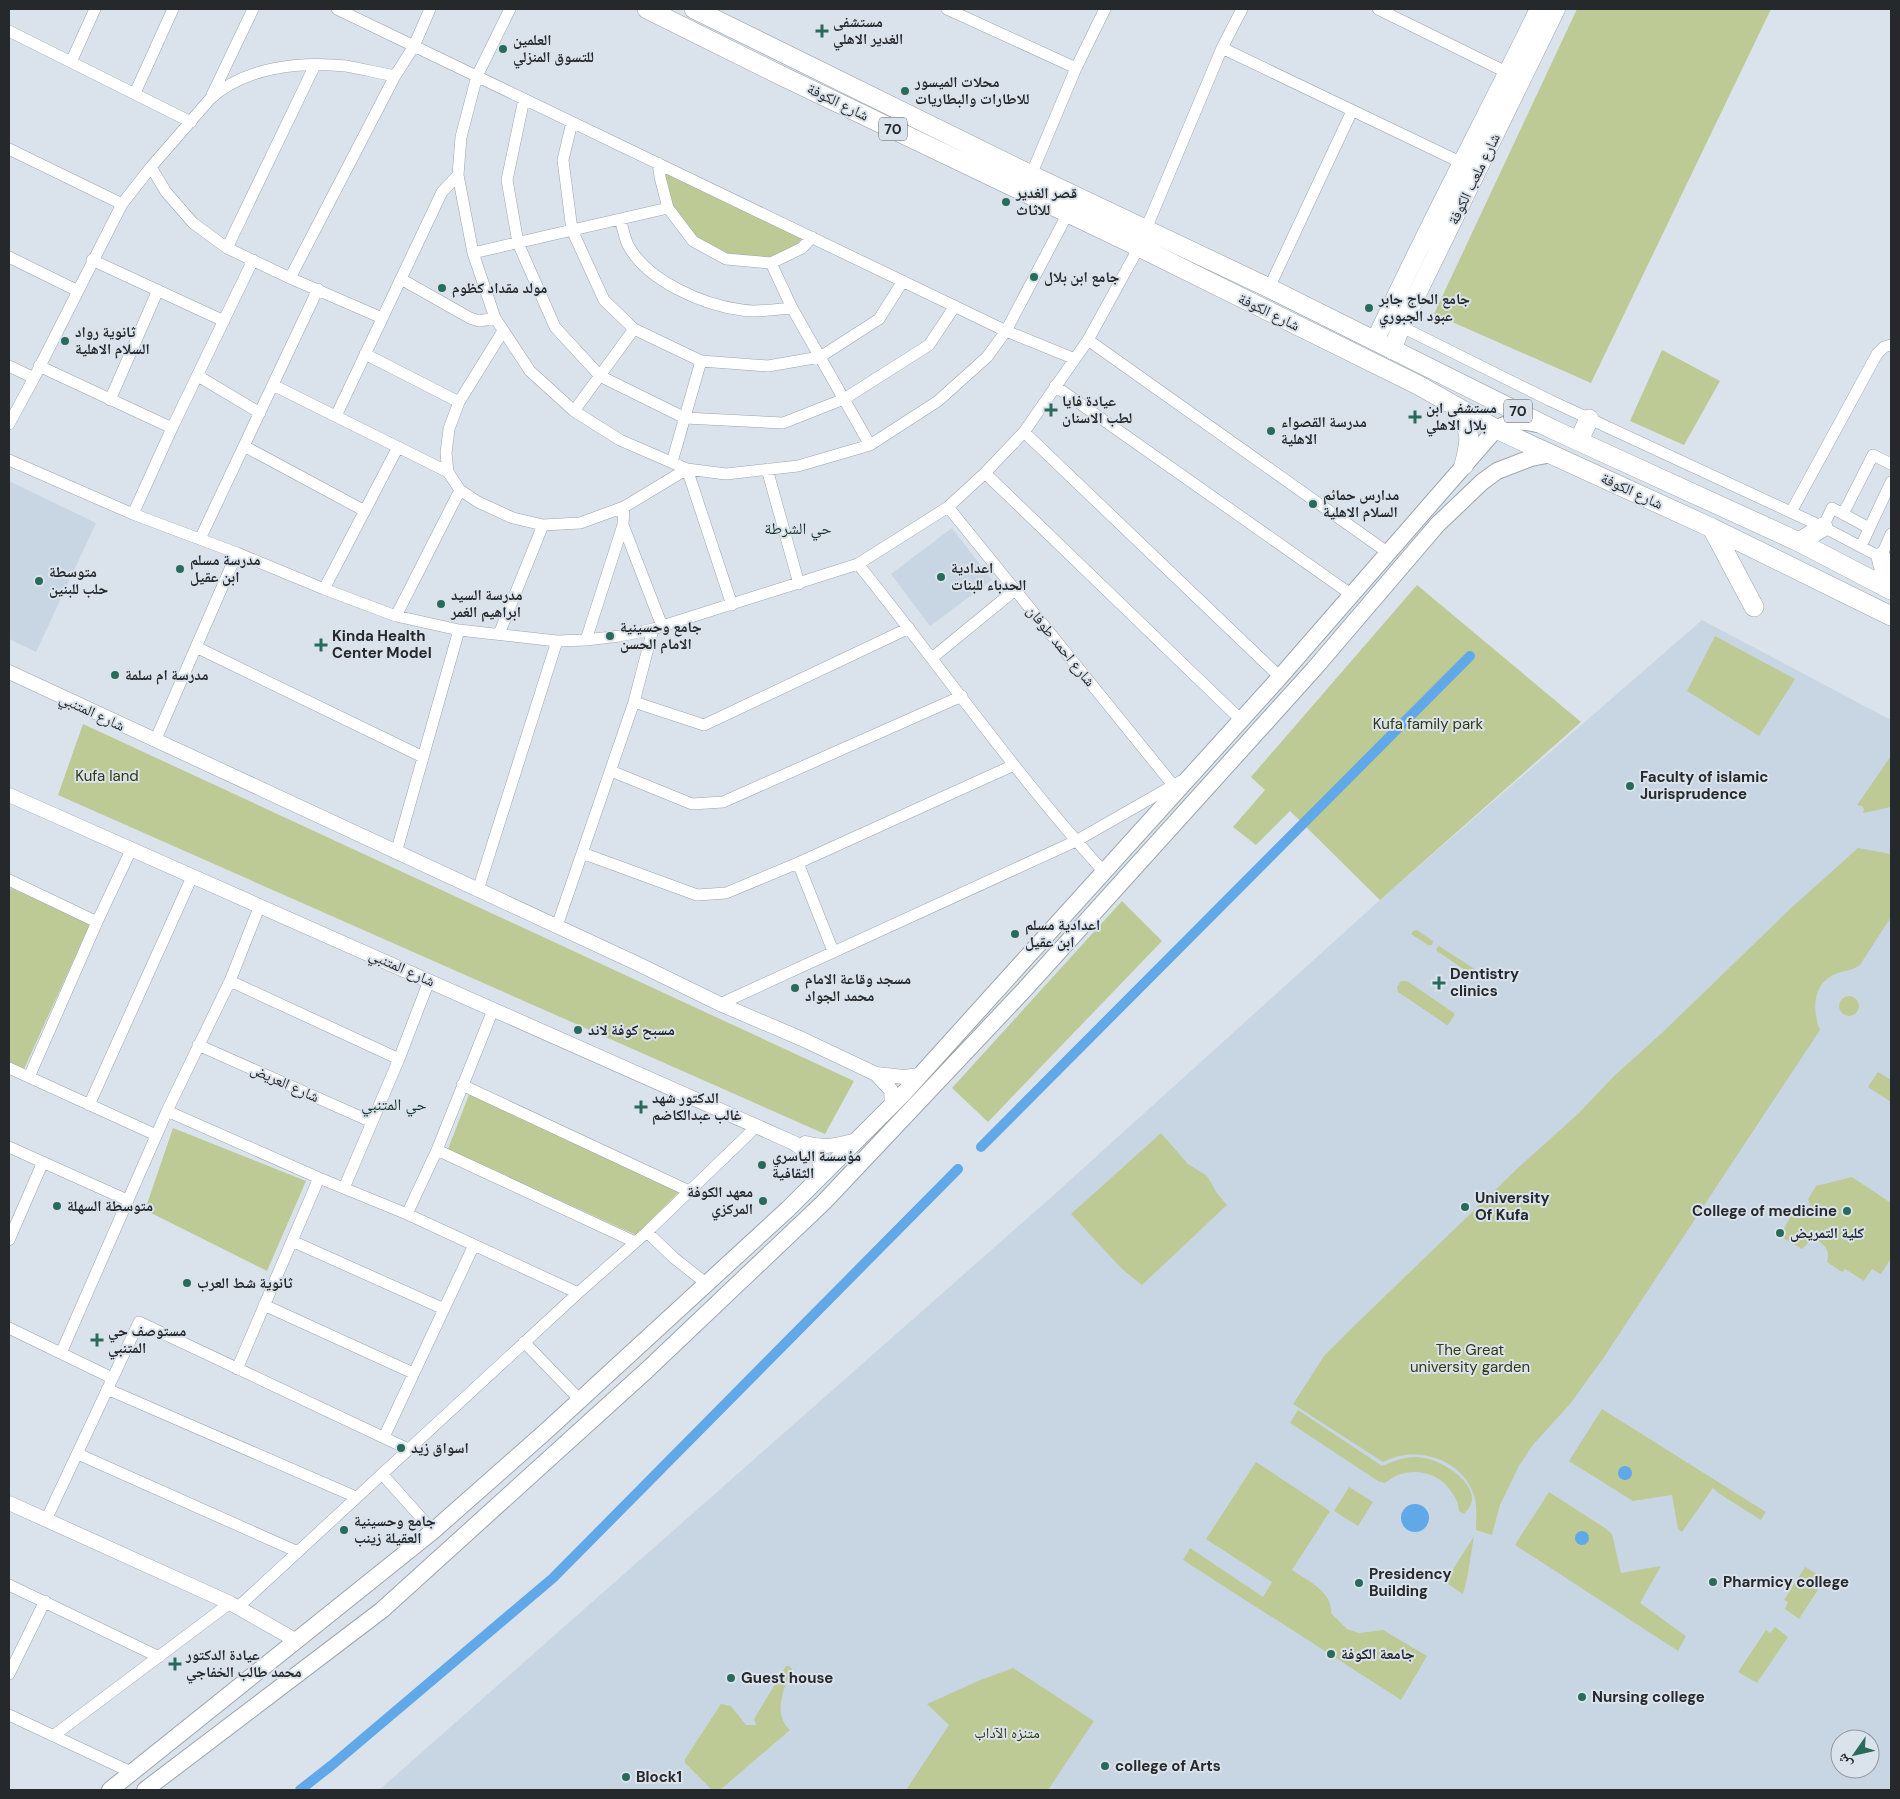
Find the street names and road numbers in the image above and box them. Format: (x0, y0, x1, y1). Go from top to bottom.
street label: شارع الكوفة (804, 78, 872, 126)
road number: 70 (879, 118, 907, 140)
street label: شارع ملعب الكوفة (1443, 130, 1505, 228)
street label: شارع الكوفة (1235, 288, 1303, 336)
road number: 70 (1504, 400, 1532, 422)
street label: شارع الكوفة (1598, 468, 1666, 514)
street label: شارع احمد طوفان (1022, 601, 1100, 691)
street label: شارع المتنبي (55, 688, 128, 738)
street label: شارع المتنبي (365, 945, 438, 993)
street label: شارع العريض (248, 1059, 323, 1107)

